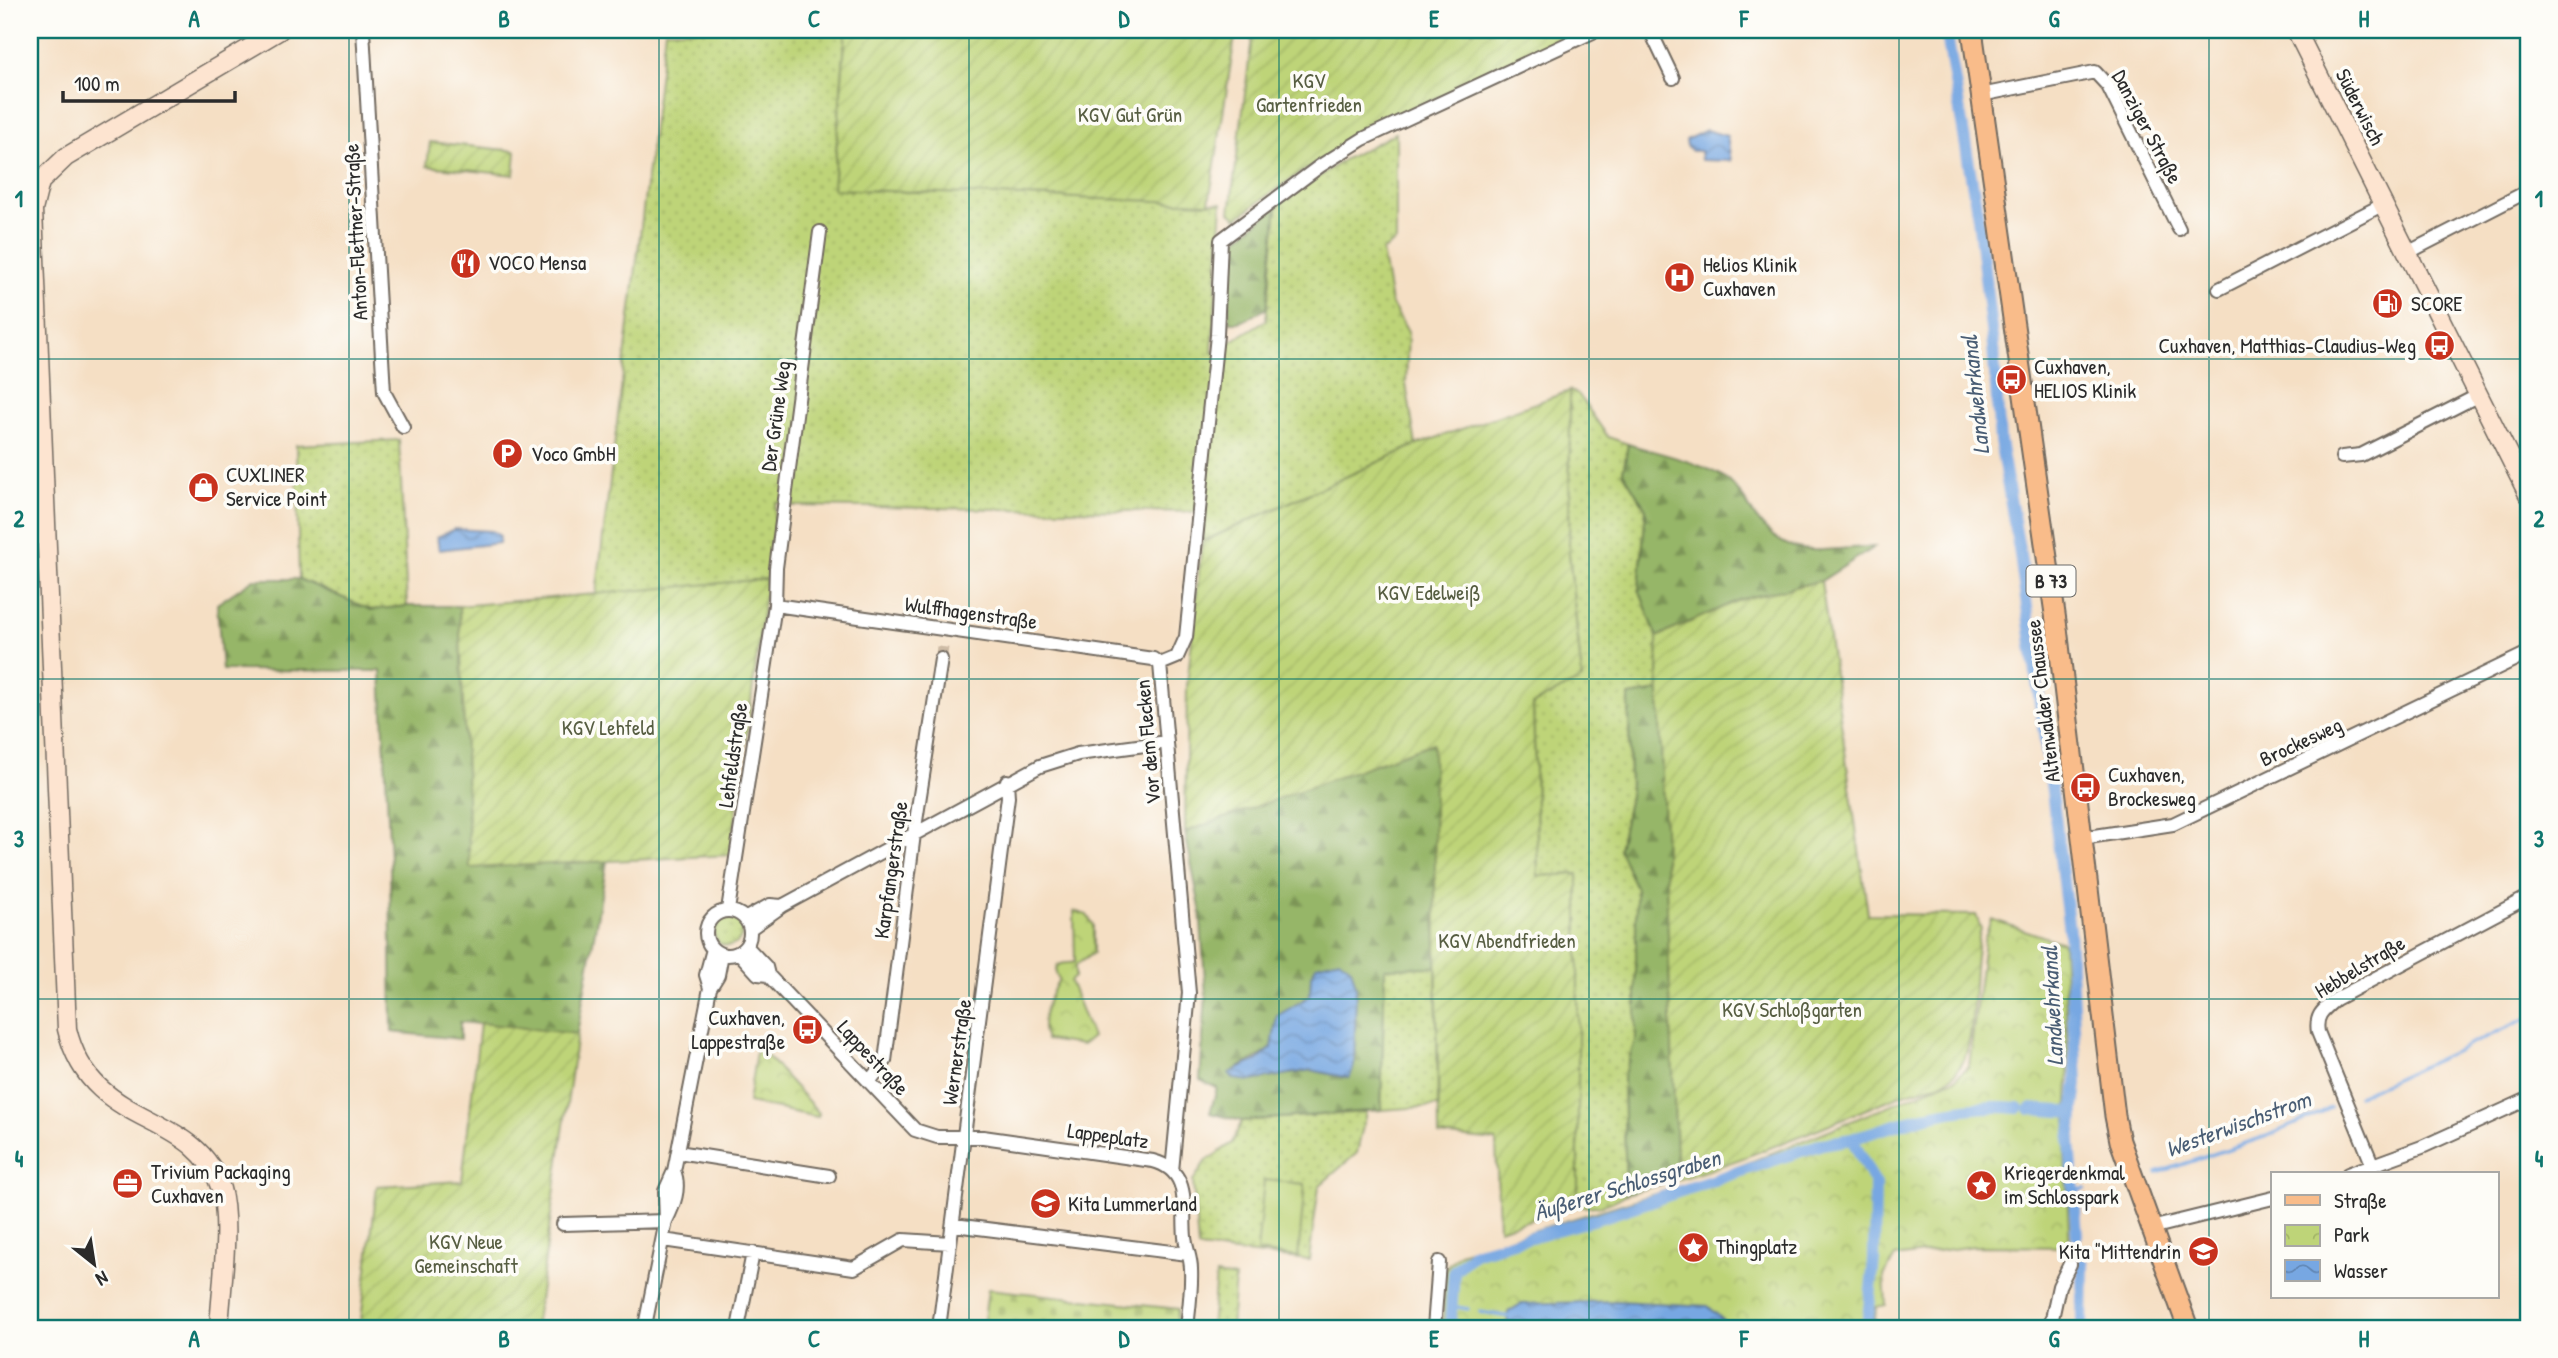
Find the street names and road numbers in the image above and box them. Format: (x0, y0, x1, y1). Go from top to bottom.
street label: Süderwisch (2329, 64, 2392, 150)
street label: Danziger Straße (2105, 65, 2190, 189)
street label: Anton-Flettner-Straße (336, 143, 375, 321)
street label: Der Grüne Weg (753, 359, 798, 473)
road number: B 73 (2026, 566, 2076, 596)
street label: Wulffhagenstraße (903, 589, 1039, 636)
street label: Altenwalder Chaussee (2018, 618, 2067, 784)
street label: Vor dem Flecken (1128, 678, 1167, 806)
street label: Lehfeldstraße (711, 701, 754, 809)
street label: Brockesweg (2255, 710, 2347, 773)
street label: Karpfangerstraße (867, 799, 914, 940)
street label: Hebbelstraße (2309, 928, 2410, 1005)
street label: Wernerstraße (935, 997, 978, 1107)
street label: Lappestraße (831, 1014, 916, 1102)
street label: Lappeplatz (1066, 1115, 1150, 1156)

